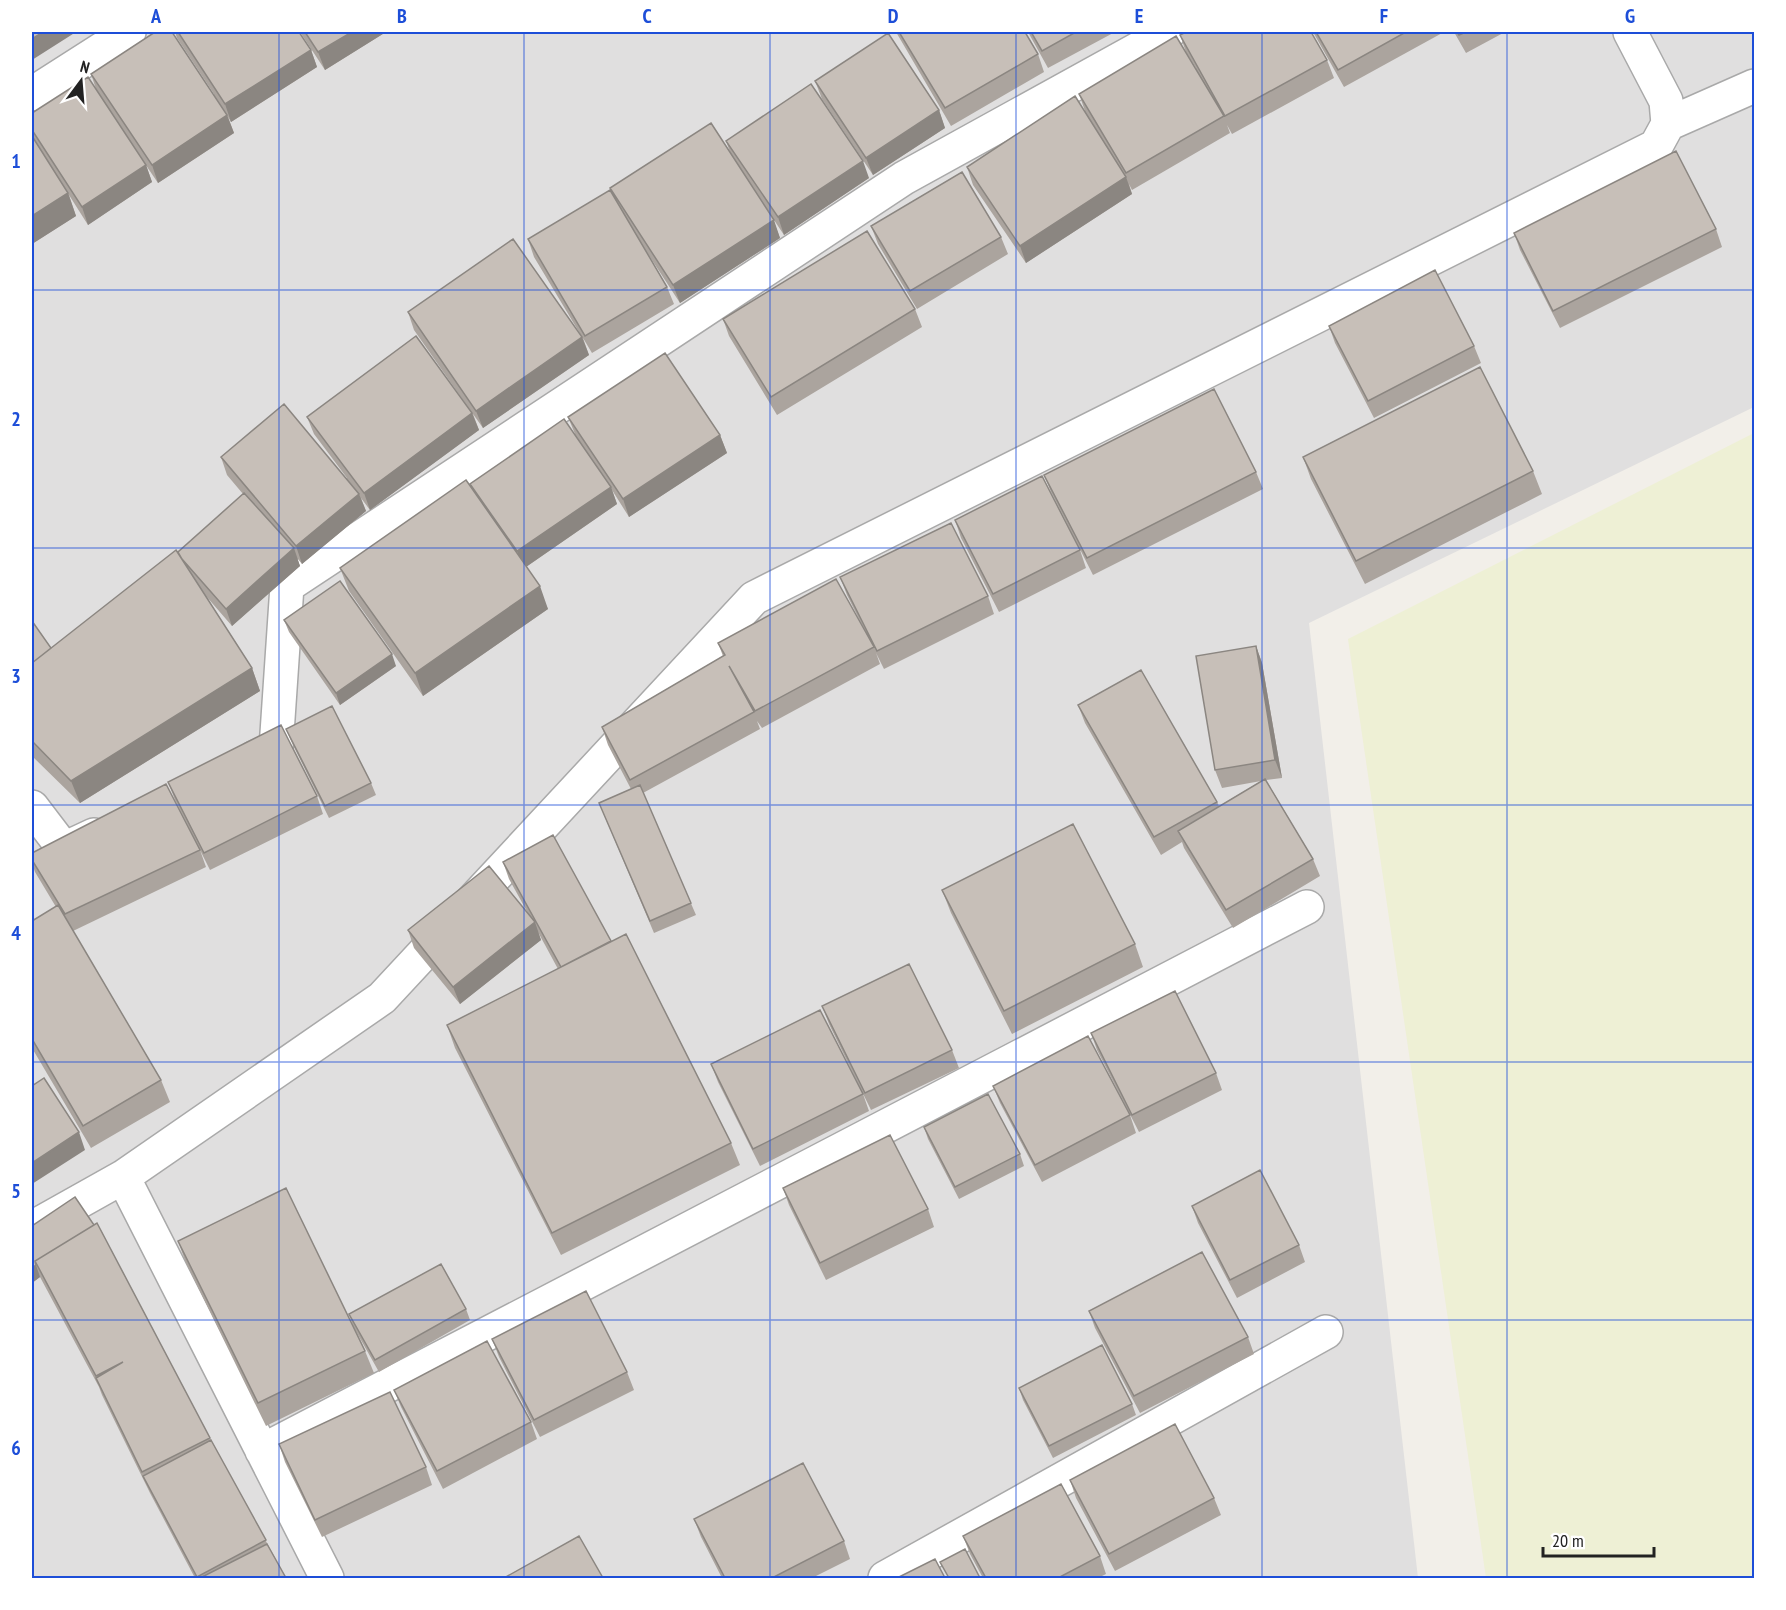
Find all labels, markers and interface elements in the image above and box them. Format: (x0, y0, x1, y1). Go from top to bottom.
text: A (150, 3, 162, 29)
text: B (397, 3, 407, 29)
text: C (642, 3, 652, 29)
text: D (888, 3, 899, 29)
text: E (1135, 3, 1143, 29)
text: F (1380, 3, 1388, 29)
text: G (1625, 3, 1635, 29)
north arrow (51, 51, 111, 111)
text: N (78, 56, 92, 77)
text: 1 (11, 148, 21, 174)
text: 2 (11, 406, 21, 432)
text: 3 (11, 663, 21, 689)
text: 4 (11, 920, 21, 946)
text: 5 (11, 1178, 21, 1204)
text: 6 (11, 1435, 21, 1461)
scale bar (1543, 1520, 1654, 1558)
text: 20 m (1552, 1529, 1584, 1552)

